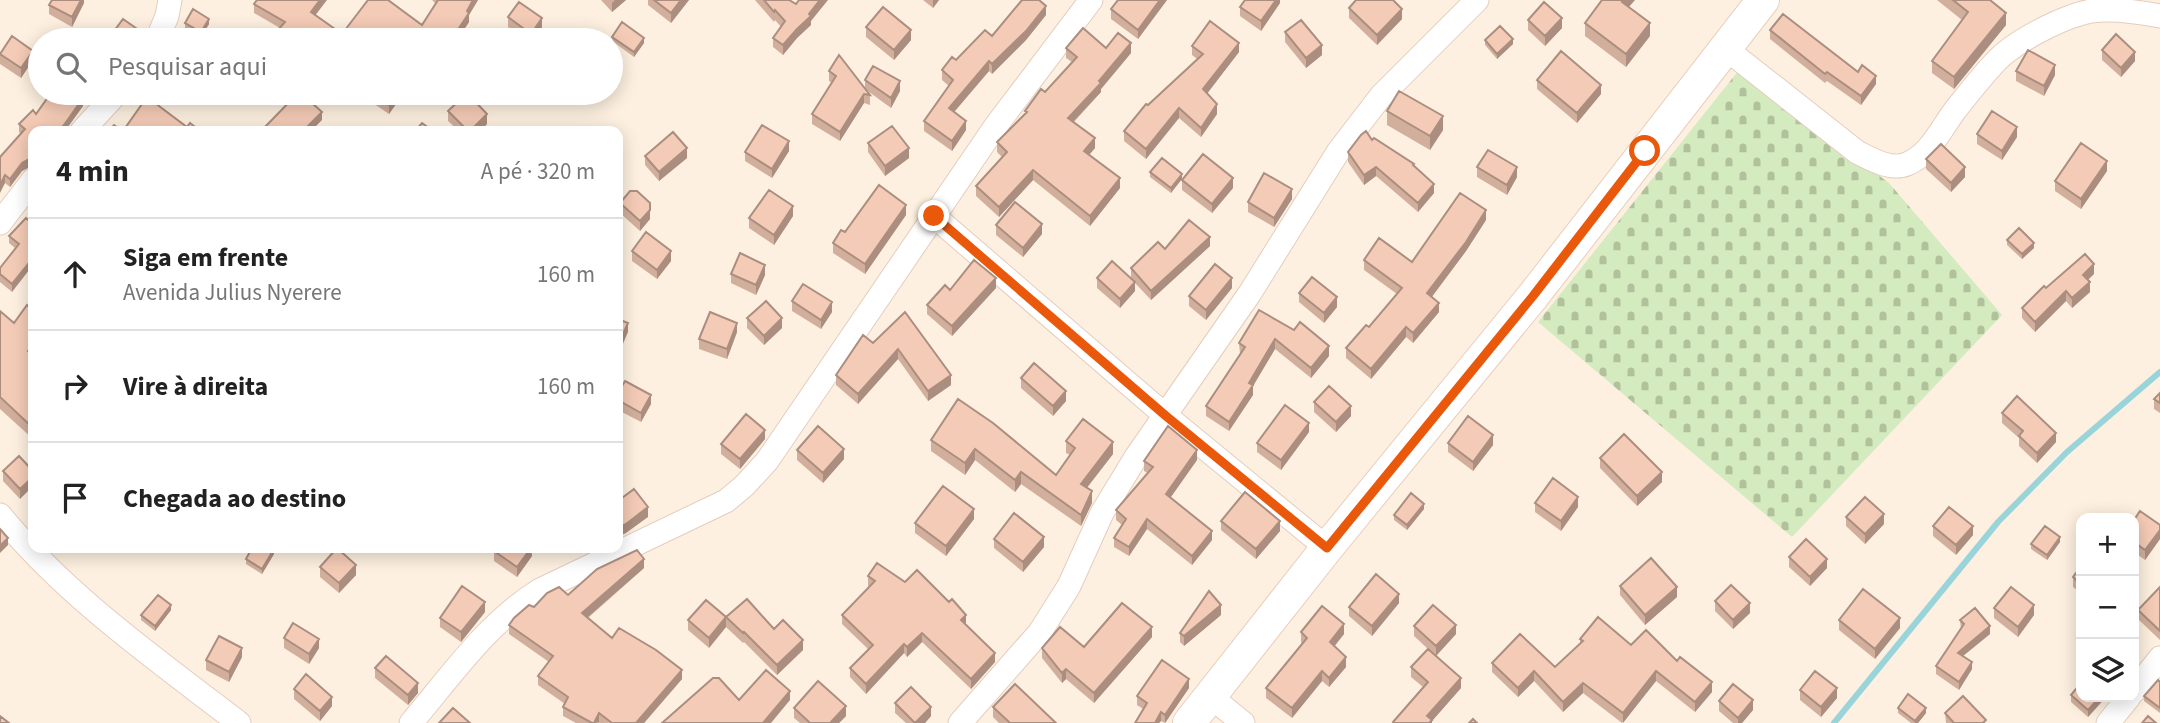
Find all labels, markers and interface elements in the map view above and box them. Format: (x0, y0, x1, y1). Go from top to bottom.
search box (28, 28, 623, 105)
icon: search (52, 48, 90, 86)
text: Pesquisar aqui (108, 48, 267, 85)
route start (1629, 135, 1660, 166)
text: 4 min (56, 150, 129, 193)
text: A pé · 320 m (481, 155, 595, 188)
route end (918, 200, 949, 231)
text: Siga em frente (123, 239, 288, 276)
icon: ahead (56, 255, 94, 293)
text: 160 m (537, 258, 595, 291)
text: Avenida Julius Nyerere (123, 276, 342, 309)
icon: right (56, 367, 94, 405)
text: Vire à direita (123, 368, 268, 405)
text: 160 m (537, 370, 595, 403)
icon: arrive (56, 479, 94, 517)
text: Chegada ao destino (123, 480, 346, 517)
map controls (2076, 513, 2139, 702)
button: + (2076, 513, 2139, 576)
button: − (2076, 576, 2139, 639)
button: layers (2076, 639, 2139, 702)

